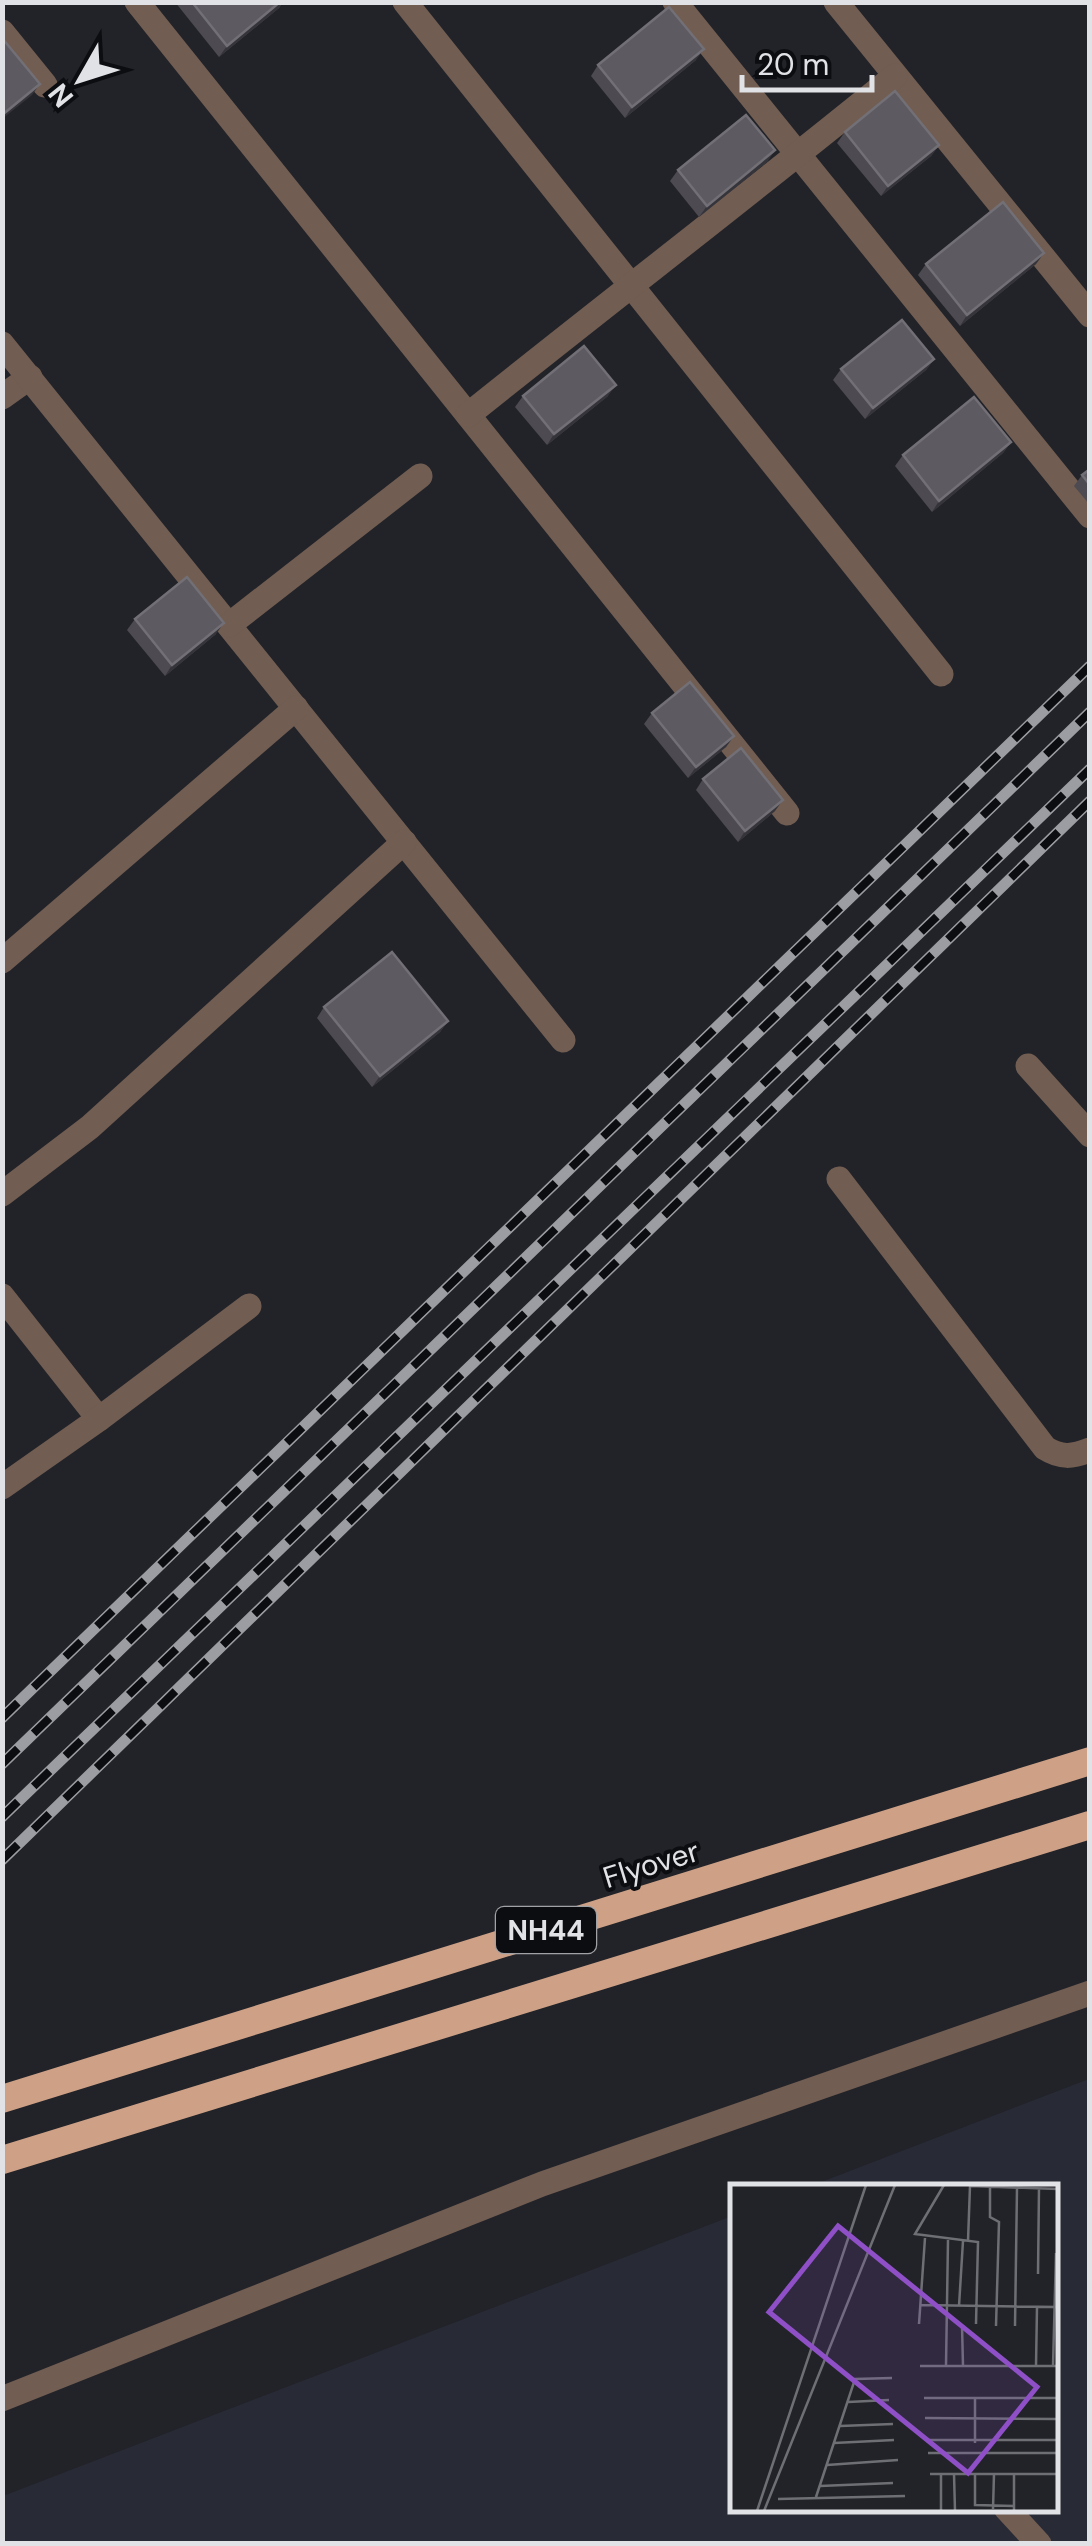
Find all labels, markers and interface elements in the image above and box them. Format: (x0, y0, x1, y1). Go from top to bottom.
north arrow (30, 30, 130, 130)
scale bar (742, 30, 872, 92)
text: 20 m (757, 45, 829, 84)
text: N (40, 76, 82, 115)
street label: Flyover (598, 1831, 704, 1897)
road number: NH44 (496, 1907, 596, 1953)
inset map (730, 2184, 1057, 2511)

